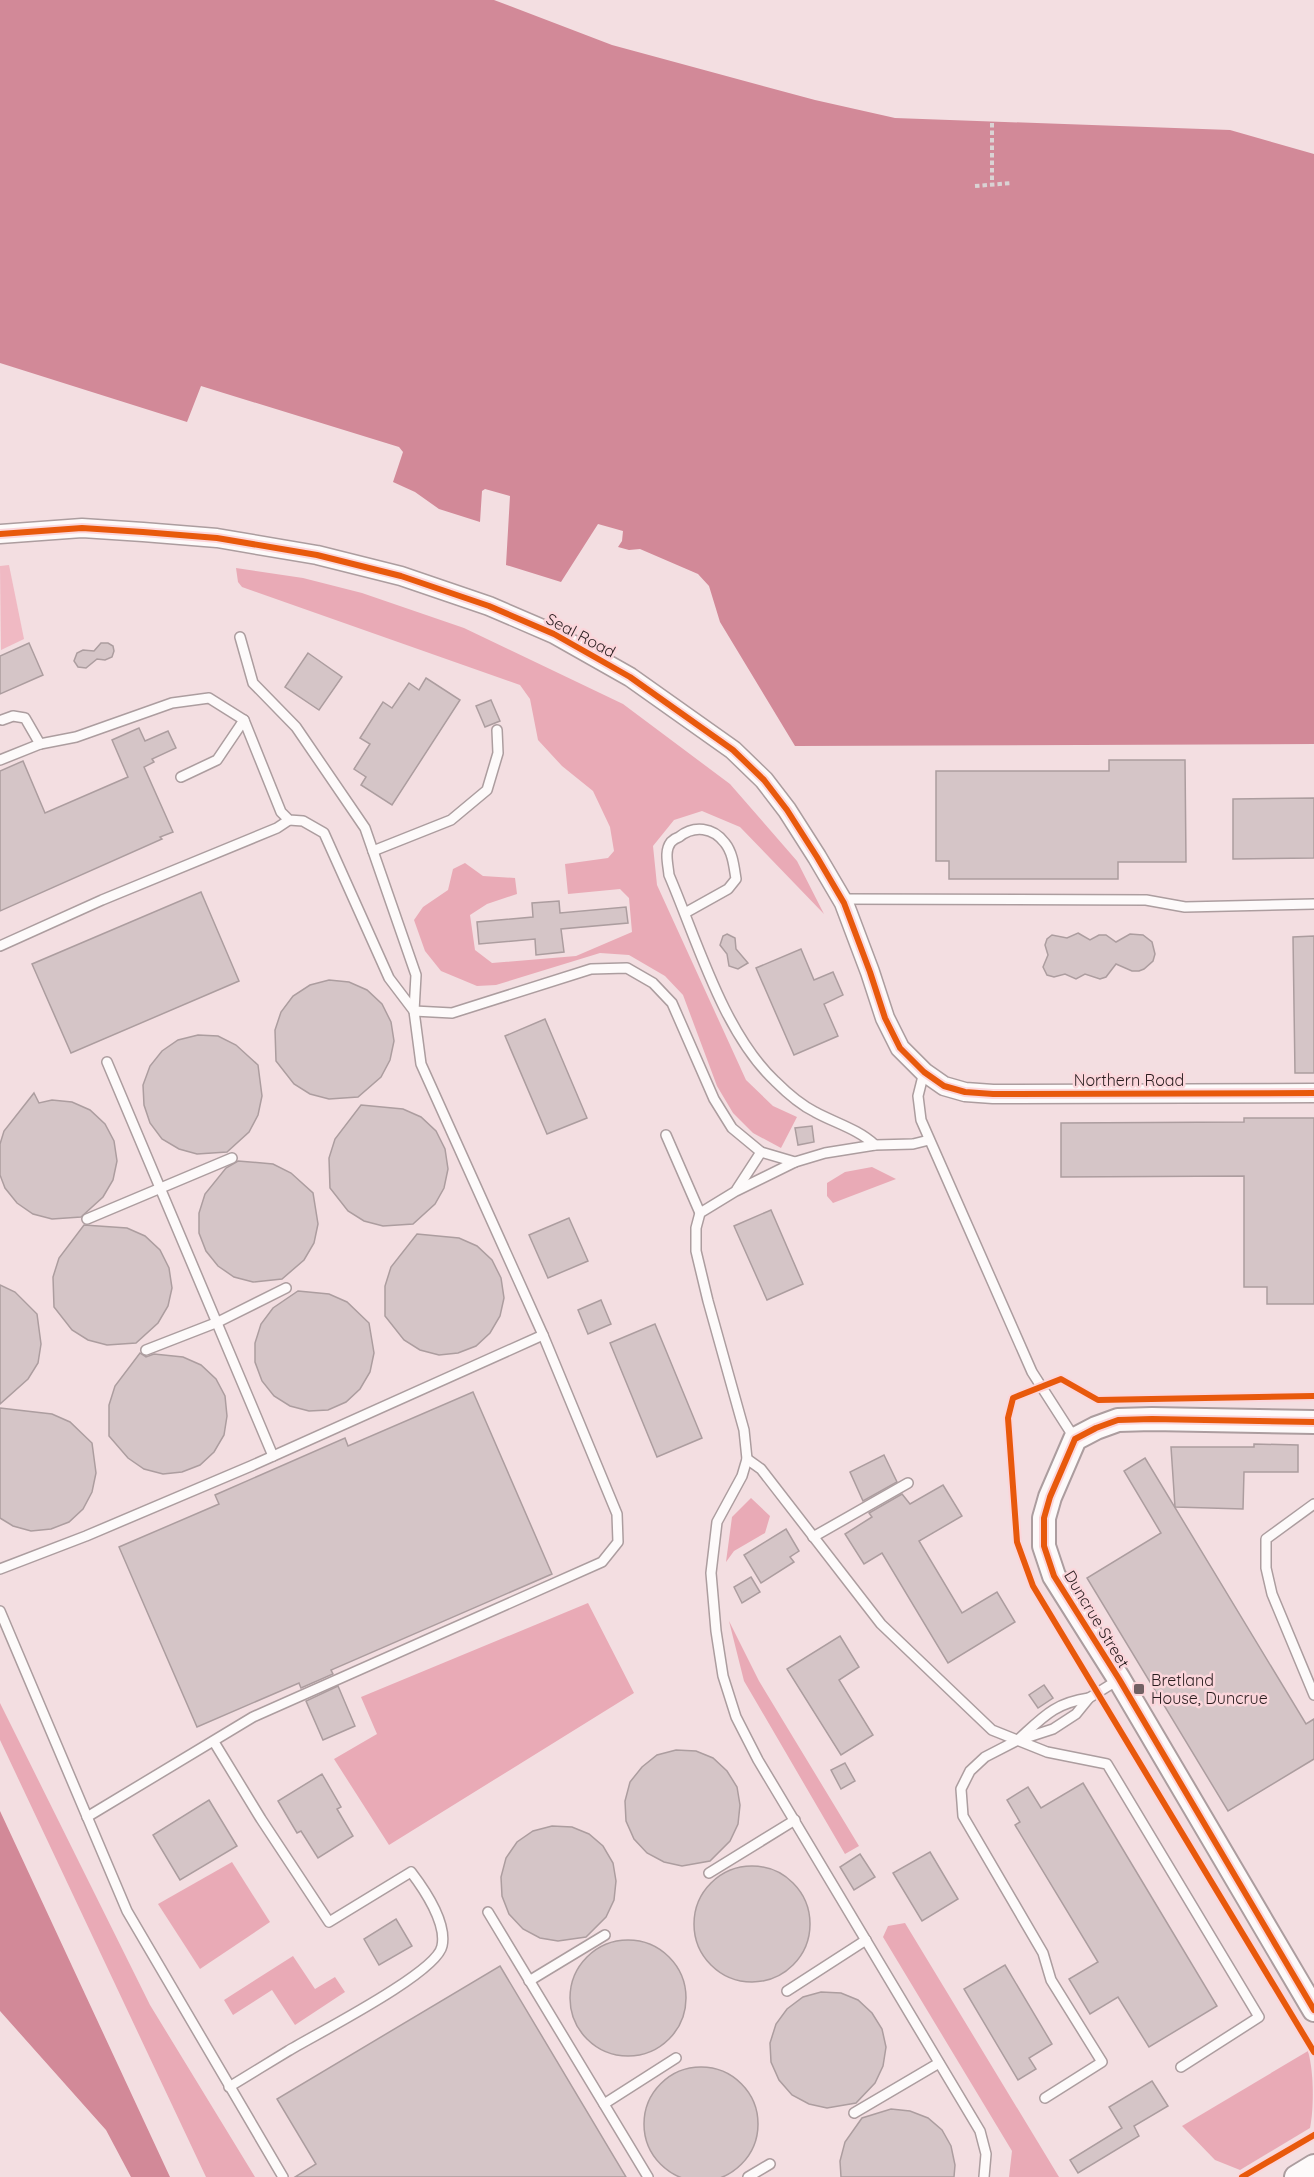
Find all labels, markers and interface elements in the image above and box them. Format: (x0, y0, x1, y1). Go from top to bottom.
street label: Seal Road (543, 608, 619, 662)
street label: Northern Road (1074, 1070, 1184, 1090)
street label: Duncrue Street (1060, 1566, 1134, 1672)
place label: Bretland House, Duncrue (1151, 1670, 1268, 1708)
marker: Bretland House, Duncrue (1132, 1682, 1146, 1696)

